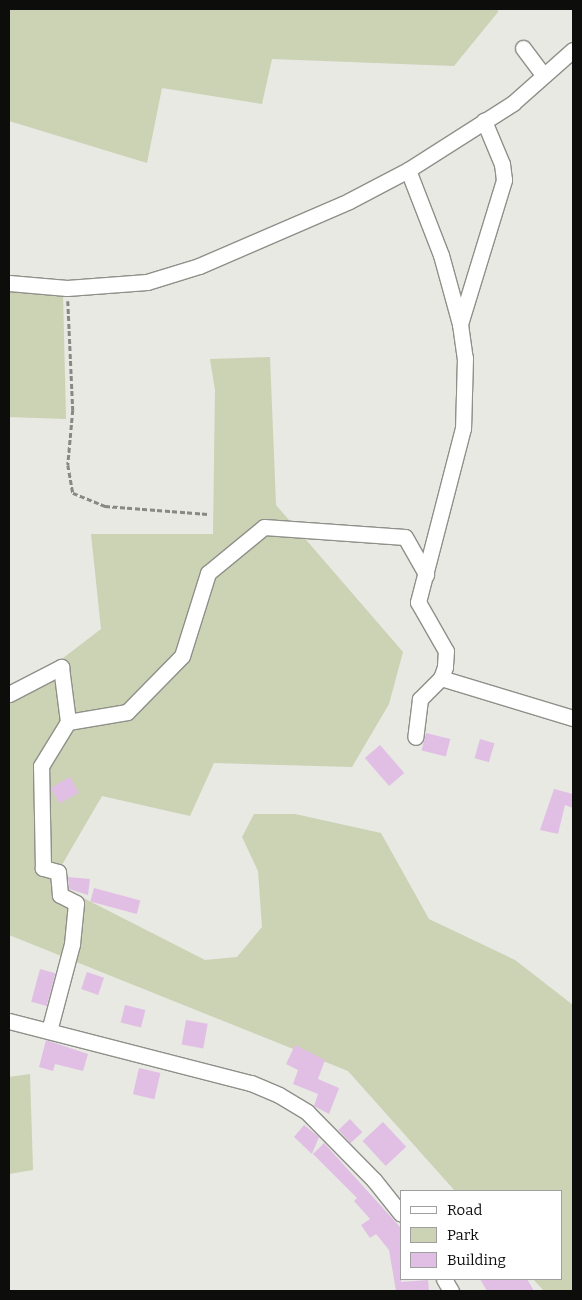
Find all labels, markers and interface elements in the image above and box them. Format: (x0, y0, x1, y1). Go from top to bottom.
legend (400, 1190, 562, 1280)
text: Road (447, 1201, 482, 1219)
text: Park (447, 1226, 479, 1244)
text: Building (447, 1251, 506, 1269)

